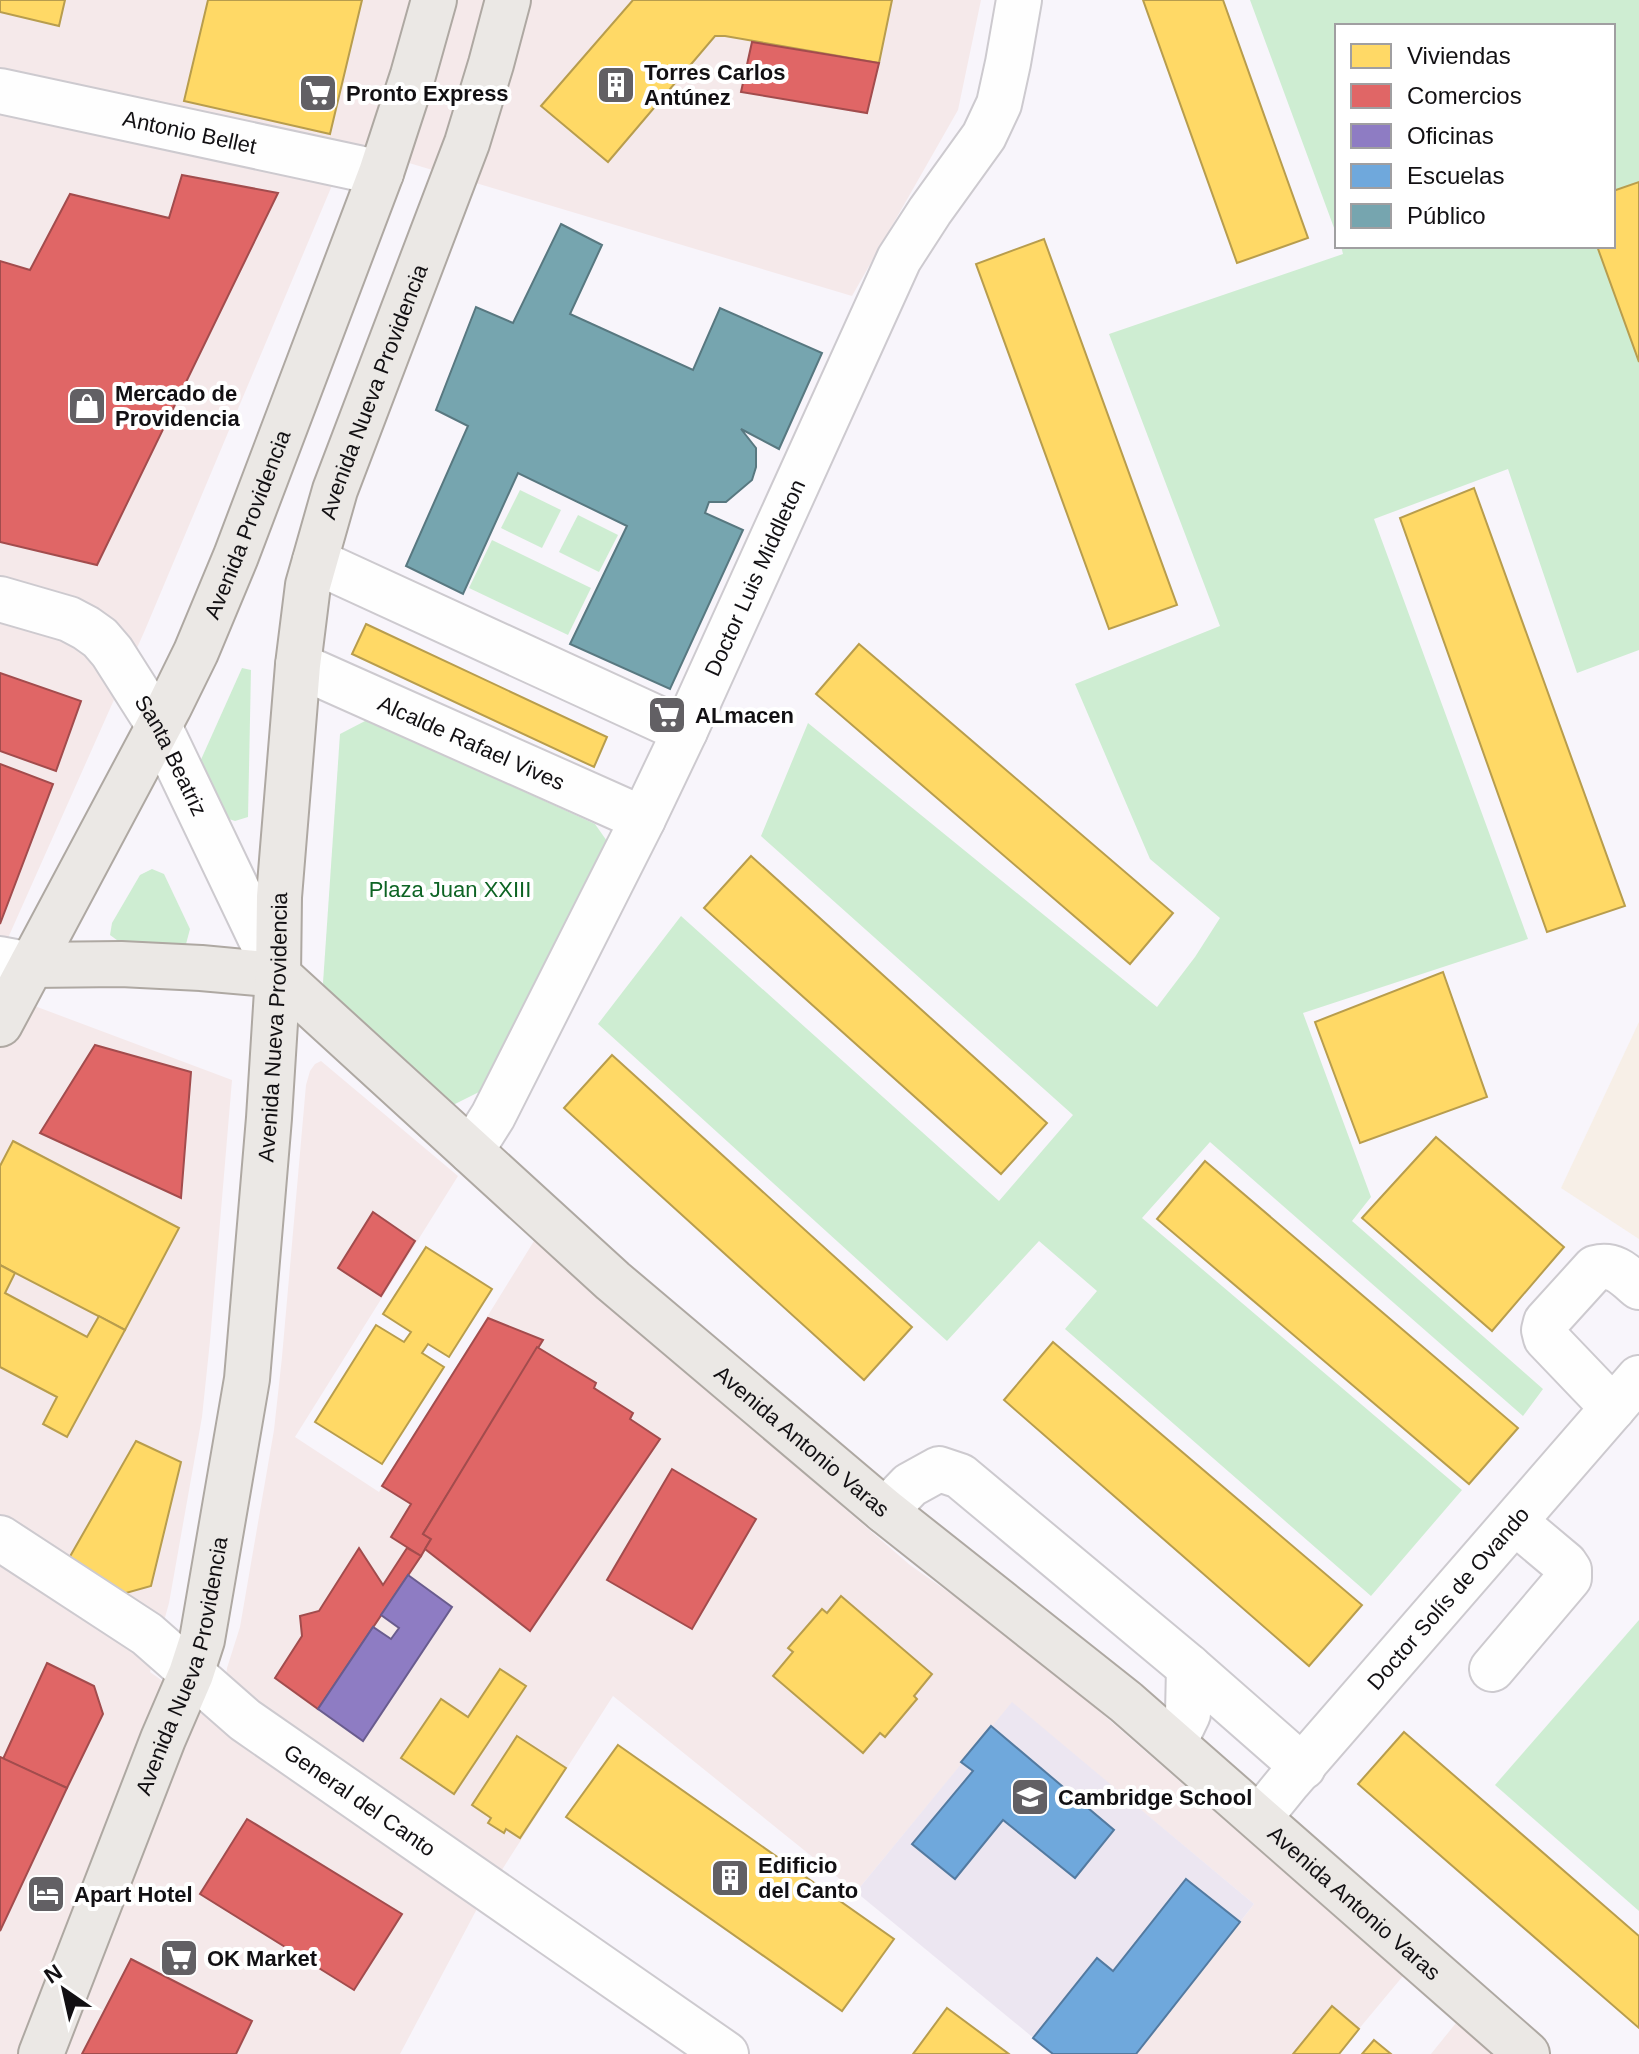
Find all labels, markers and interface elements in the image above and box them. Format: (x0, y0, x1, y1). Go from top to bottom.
legend (1335, 24, 1615, 248)
text: Viviendas (1407, 42, 1511, 69)
place label: Torres Carlos Antúnez (644, 60, 785, 110)
building icon: Torres Carlos Antúnez (595, 64, 637, 106)
supermarket icon: Pronto Express (297, 72, 339, 114)
place label: Pronto Express (346, 81, 509, 106)
text: Comercios (1407, 82, 1522, 109)
street label: Antonio Bellet (120, 106, 259, 159)
text: Oficinas (1407, 122, 1494, 149)
text: Escuelas (1407, 162, 1504, 189)
text: Público (1407, 202, 1486, 229)
street label: Avenida Nueva Providencia (315, 260, 433, 522)
place label: Mercado de Providencia (115, 381, 240, 431)
shop icon: Mercado de Providencia (66, 385, 108, 427)
street label: Avenida Providencia (199, 426, 296, 623)
street label: Doctor Luis Middleton (700, 476, 810, 680)
street label: Santa Beatriz (130, 690, 212, 820)
street label: Alcalde Rafael Vives (374, 690, 568, 795)
supermarket icon: ALmacen (646, 694, 688, 736)
place label: ALmacen (695, 703, 794, 728)
park label: Plaza Juan XXIII (369, 877, 531, 902)
street label: Avenida Nueva Providencia (253, 891, 292, 1163)
street label: Avenida Antonio Varas (710, 1361, 894, 1522)
street label: Doctor Solís de Ovando (1362, 1502, 1534, 1695)
street label: Avenida Nueva Providencia (131, 1534, 233, 1799)
street label: General del Canto (279, 1739, 440, 1862)
school or university icon: Cambridge School (1009, 1776, 1051, 1818)
place label: Cambridge School (1058, 1785, 1252, 1810)
street label: Avenida Antonio Varas (1263, 1821, 1445, 1985)
place label: Edificio del Canto (758, 1853, 858, 1903)
building icon: Edificio del Canto (709, 1857, 751, 1899)
hotel icon: Apart Hotel (25, 1873, 67, 1915)
place label: Apart Hotel (74, 1882, 193, 1907)
supermarket icon: OK Market (158, 1937, 200, 1979)
place label: OK Market (207, 1946, 318, 1971)
north arrow (24, 1950, 104, 2030)
text: N (40, 1959, 67, 1989)

